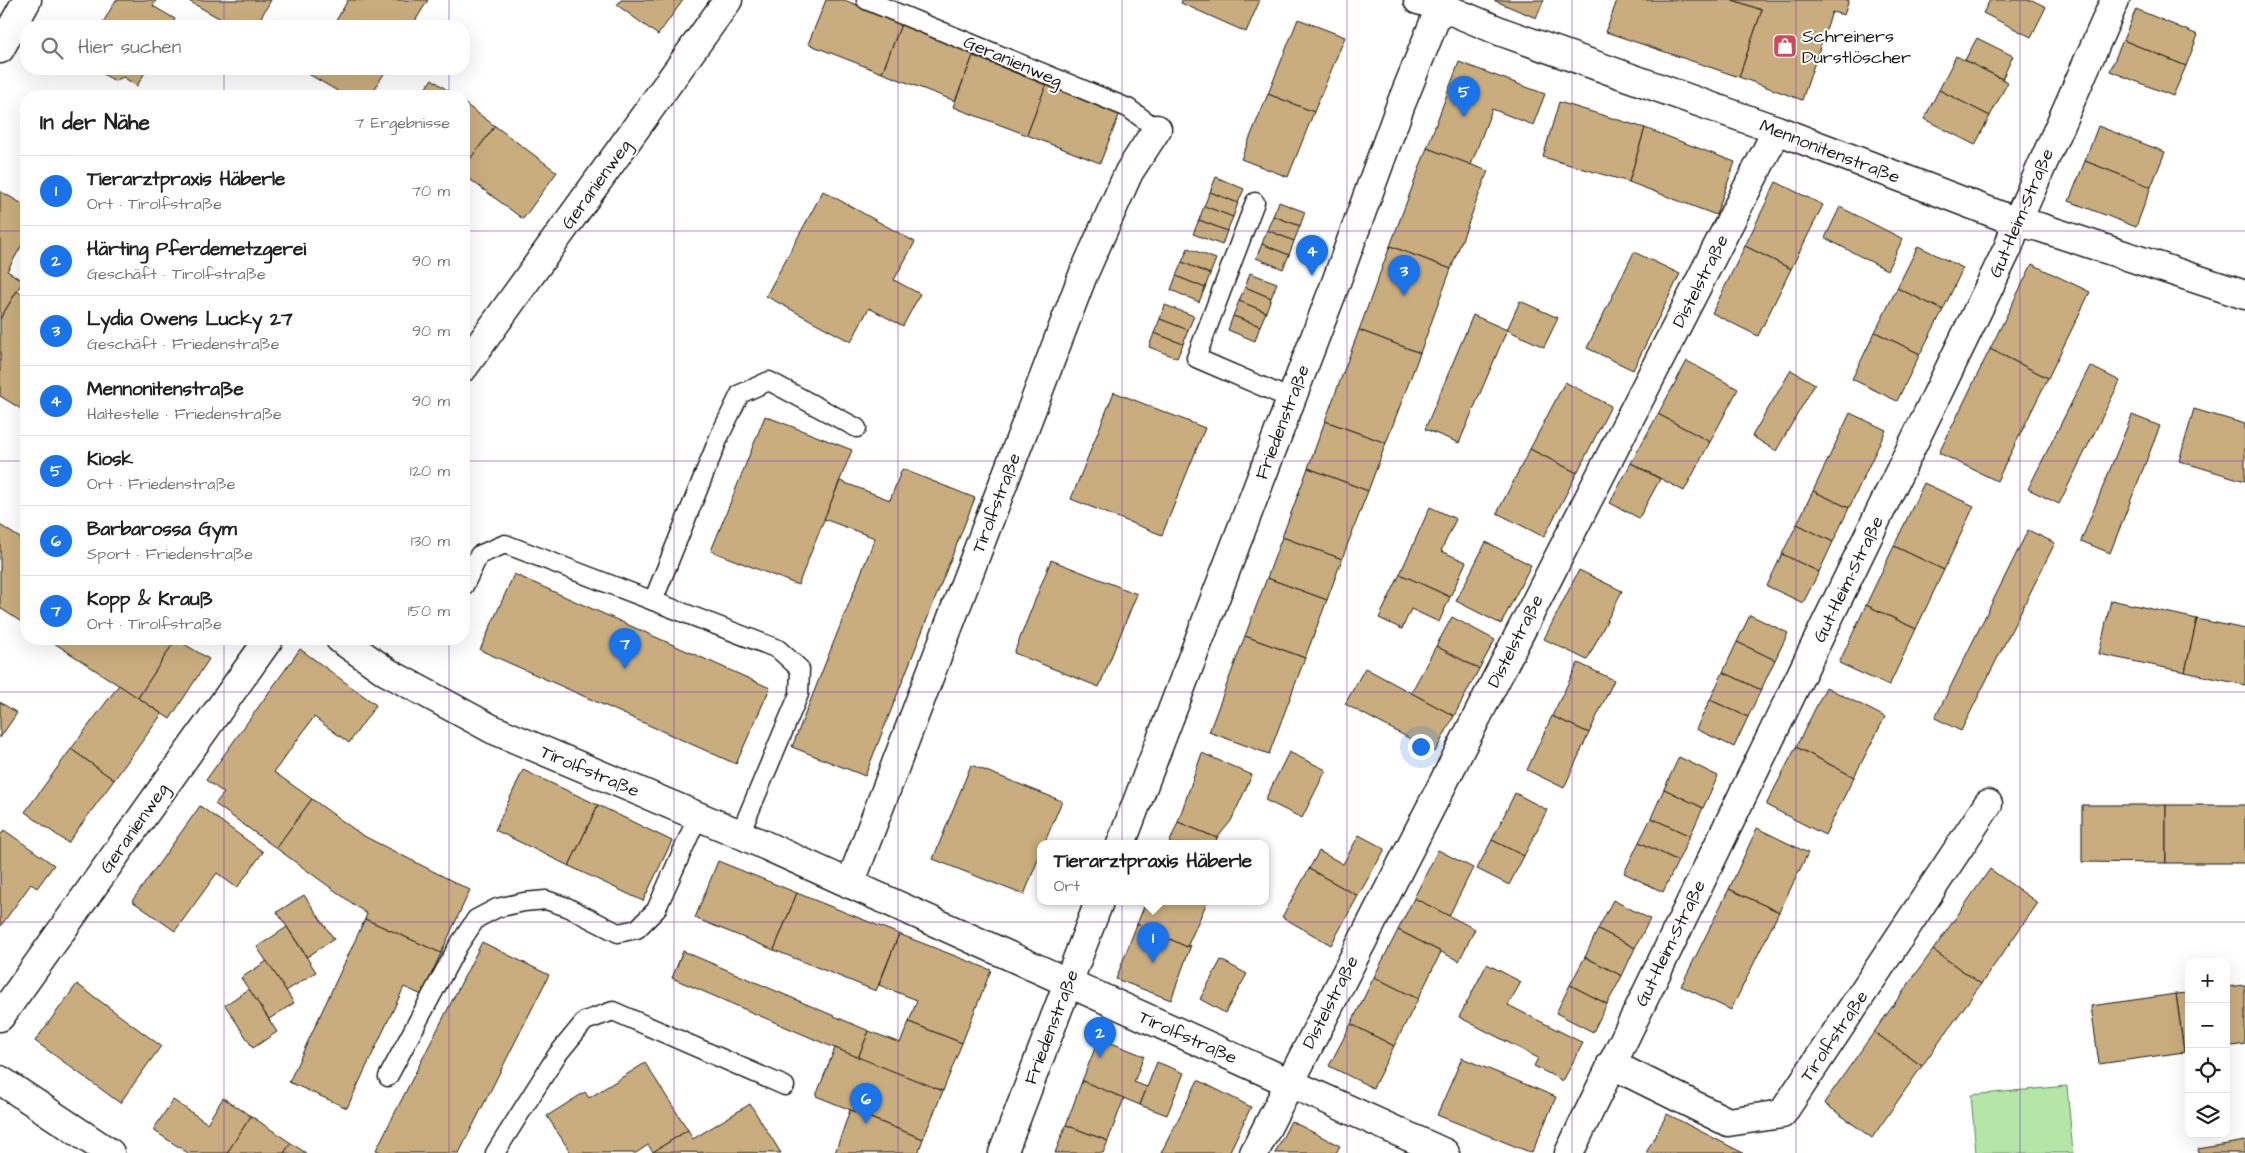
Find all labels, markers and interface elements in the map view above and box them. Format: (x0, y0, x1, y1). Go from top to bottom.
search box (20, 20, 470, 75)
place label: Schreiners Durstlöscher (1802, 24, 1911, 70)
street label: Geranienweg (959, 29, 1066, 94)
shop icon: Schreiners Durstlöscher (1772, 33, 1798, 59)
icon: search (38, 34, 66, 62)
text: Hier suchen (78, 34, 181, 61)
pin: 5 (1448, 76, 1480, 117)
text: In der Nähe (40, 108, 150, 137)
text: 7 Ergebnisse (354, 112, 450, 134)
street label: Mennonitenstraße (1756, 113, 1904, 190)
street label: Geranienweg (555, 134, 638, 235)
street label: Gut-Heim-Straße (1983, 145, 2060, 282)
text: Tierarztpraxis Häberle (87, 166, 285, 193)
text: 1 (55, 180, 57, 202)
text: 70 m (411, 180, 450, 202)
text: Ort · Tirolfstraße (87, 193, 222, 215)
street label: Distelstraße (1666, 230, 1735, 332)
pin: 4 (1296, 235, 1328, 276)
text: Härting Pferdemetzgerei (87, 236, 306, 263)
text: 2 (51, 250, 61, 272)
text: 90 m (412, 250, 450, 272)
pin: 3 (1388, 255, 1420, 296)
text: Geschäft · Tirolfstraße (87, 263, 266, 285)
text: Lydia Owens Lucky 27 (87, 306, 293, 333)
text: 3 (52, 320, 60, 342)
text: 90 m (412, 320, 450, 342)
text: Geschäft · Friedenstraße (87, 333, 279, 355)
street label: Friedenstraße (1249, 361, 1316, 483)
text: Mennonitenstraße (87, 376, 244, 403)
text: 4 (51, 390, 61, 412)
text: 90 m (412, 390, 450, 412)
text: Haltestelle · Friedenstraße (87, 403, 282, 425)
text: Kiosk (87, 446, 133, 473)
street label: Tirolfstraße (966, 449, 1027, 557)
text: 5 (50, 460, 62, 482)
text: 120 m (410, 460, 450, 482)
text: Ort · Friedenstraße (87, 473, 235, 495)
street label: Gut-Heim-Straße (1807, 512, 1890, 647)
text: Barbarossa Gym (87, 516, 237, 543)
text: 6 (51, 530, 61, 552)
text: 130 m (411, 530, 450, 552)
text: Sport · Friedenstraße (87, 543, 253, 565)
text: Kopp & Krauß (87, 586, 213, 613)
street label: Distelstraße (1481, 590, 1550, 692)
text: 7 (51, 600, 61, 622)
text: 150 m (408, 600, 450, 622)
text: Ort · Tirolfstraße (87, 613, 222, 635)
pin: 7 (609, 628, 641, 669)
your location (1408, 734, 1434, 760)
street label: Tirolfstraße (536, 739, 643, 804)
street label: Geranienweg (94, 778, 176, 879)
popup (1037, 840, 1269, 905)
text: Tierarztpraxis Häberle (1054, 848, 1252, 875)
text: Ort (1054, 875, 1080, 897)
street label: Gut-Heim-Straße (1629, 876, 1712, 1011)
pin: 1 (1137, 922, 1169, 963)
street label: Distelstraße (1296, 951, 1365, 1053)
map controls (2185, 958, 2230, 1138)
button: + (2185, 958, 2230, 1003)
street label: Friedenstraße (1018, 966, 1085, 1088)
street label: Tirolfstraße (1795, 985, 1874, 1087)
button: − (2185, 1003, 2230, 1048)
street label: Tirolfstraße (1135, 1005, 1241, 1070)
pin: 2 (1084, 1017, 1116, 1058)
button: locate (2185, 1048, 2230, 1093)
pin: 6 (850, 1083, 882, 1124)
button: layers (2185, 1093, 2230, 1138)

